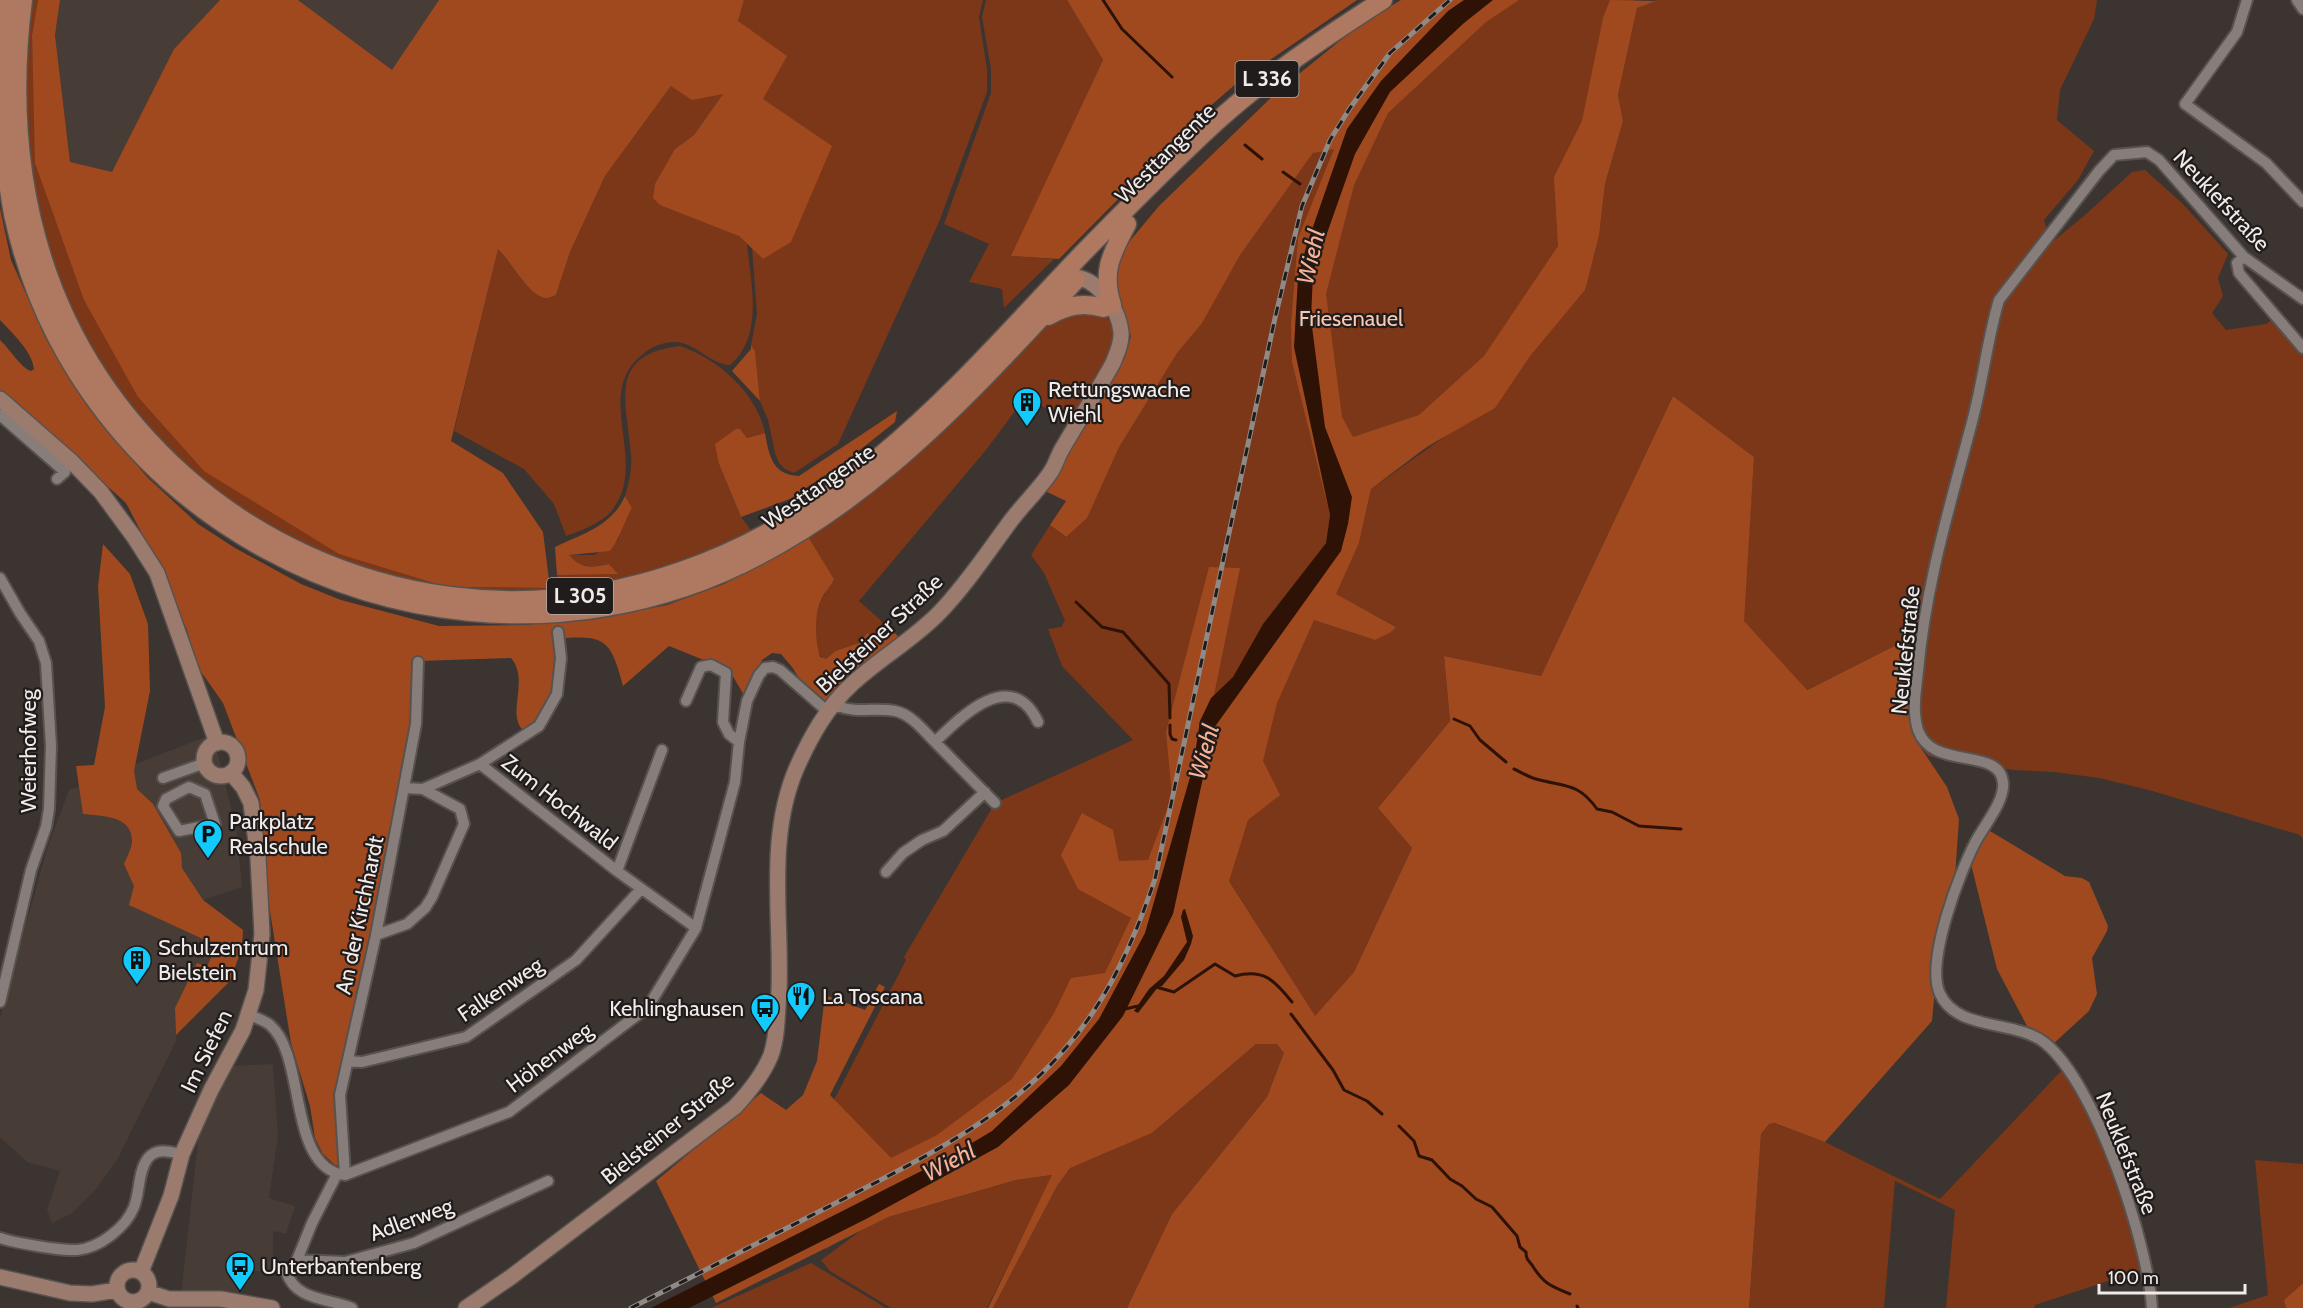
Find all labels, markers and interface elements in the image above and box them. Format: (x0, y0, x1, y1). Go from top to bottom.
road number: L 336 (1236, 61, 1298, 97)
street label: Westtangente (1110, 98, 1221, 209)
street label: Neuklefstraße (2168, 144, 2276, 257)
water label: Wiehl (1290, 226, 1331, 287)
park label: Friesenauel (1299, 305, 1404, 332)
place label: Rettungswache Wiehl (1048, 376, 1190, 428)
building icon: Rettungswache Wiehl (1011, 386, 1043, 428)
street label: Westtangente (757, 438, 880, 535)
street label: Bielsteiner Straße (810, 568, 948, 699)
road number: L 305 (547, 578, 613, 614)
street label: Neuklefstraße (1885, 584, 1926, 716)
street label: Weierhofweg (15, 688, 42, 813)
water label: Wiehl (1182, 721, 1225, 783)
street label: Zum Hochwald (496, 749, 623, 856)
place label: Parkplatz Realschule (229, 808, 328, 860)
parking icon: Parkplatz Realschule (192, 818, 224, 860)
street label: An der Kirchhardt (330, 833, 390, 997)
place label: Schulzentrum Bielstein (158, 934, 288, 986)
building icon: Schulzentrum Bielstein (121, 944, 153, 986)
street label: Falkenweg (453, 951, 549, 1028)
restaurant icon: La Toscana (785, 980, 817, 1022)
place label: La Toscana (822, 983, 924, 1010)
bus stop icon: Kehlinghausen (749, 992, 781, 1034)
place label: Kehlinghausen (609, 995, 744, 1022)
street label: Im Siefen (175, 1005, 238, 1097)
street label: Höhenweg (501, 1016, 598, 1098)
street label: Bielsteiner Straße (595, 1067, 739, 1190)
street label: Neuklefstraße (2090, 1088, 2163, 1218)
water label: Wiehl (917, 1135, 981, 1187)
street label: Adlerweg (366, 1192, 458, 1247)
bus stop icon: Unterbantenberg (224, 1250, 256, 1292)
place label: Unterbantenberg (261, 1253, 422, 1280)
scale bar (2099, 1257, 2244, 1295)
text: 100 m (2108, 1267, 2159, 1289)

